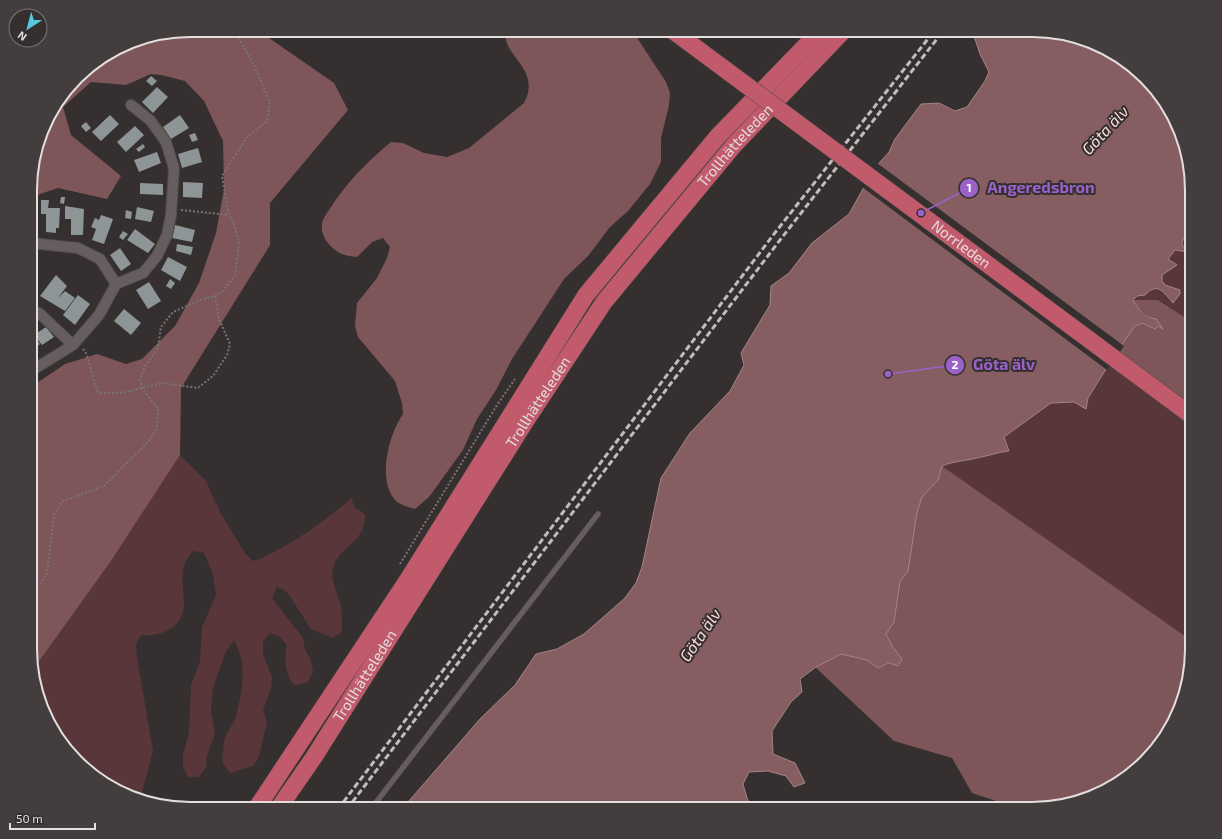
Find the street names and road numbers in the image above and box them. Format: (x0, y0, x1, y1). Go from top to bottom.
street label: Trollhätteleden (693, 100, 776, 190)
street label: Norrleden (929, 216, 995, 272)
street label: Trollhätteleden (501, 353, 574, 451)
street label: Trollhätteleden (329, 626, 400, 725)

